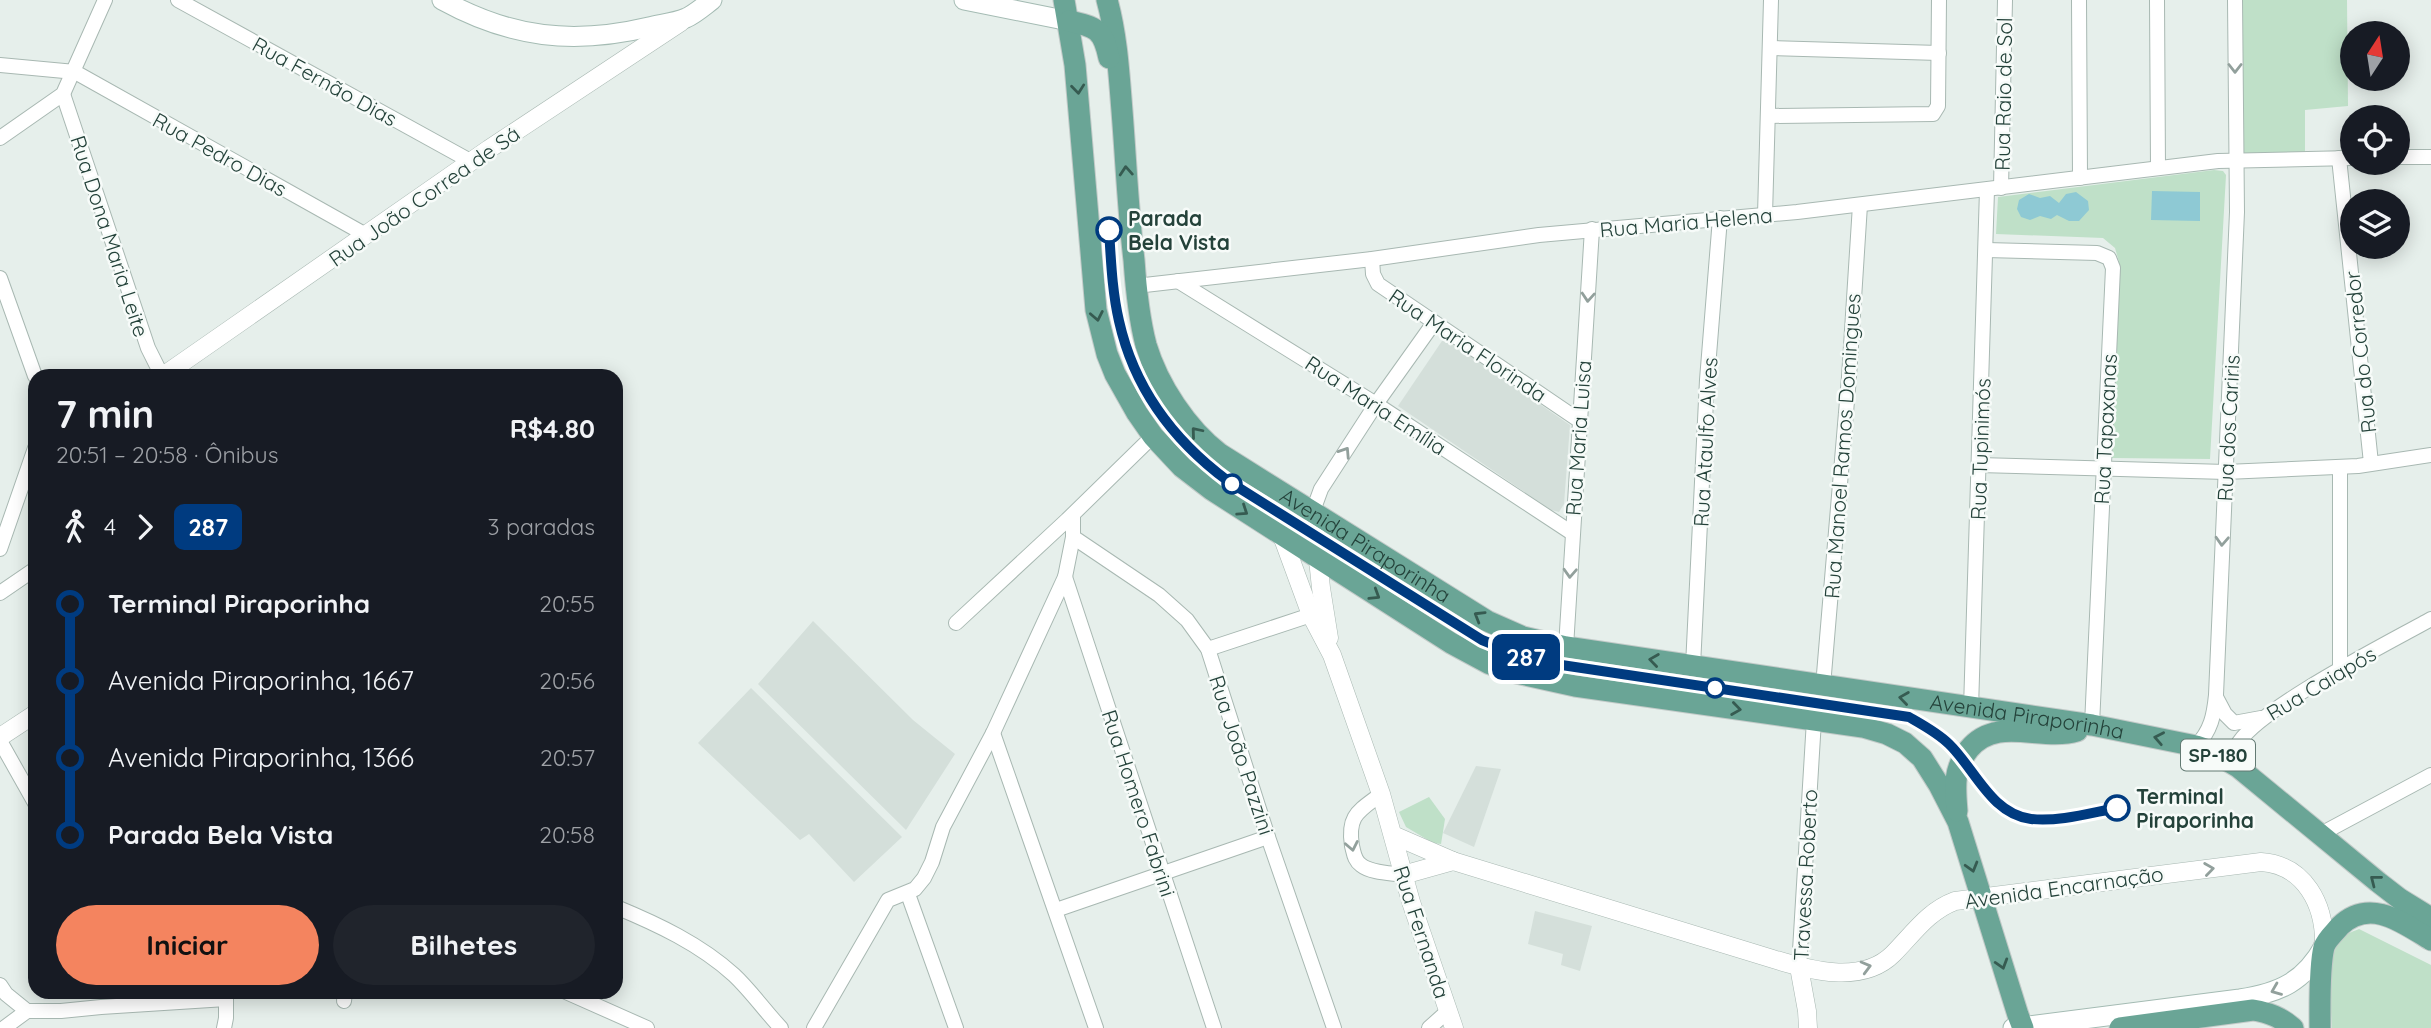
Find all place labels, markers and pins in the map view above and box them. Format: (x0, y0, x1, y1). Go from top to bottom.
place label: Parada Bela Vista (1128, 205, 1230, 255)
marker: Parada Bela Vista (1096, 217, 1122, 243)
unlabelled marker (1222, 474, 1242, 494)
unlabelled marker (1705, 678, 1725, 698)
place label: Terminal Piraporinha (2136, 783, 2254, 833)
marker: Terminal Piraporinha (2104, 795, 2130, 821)

